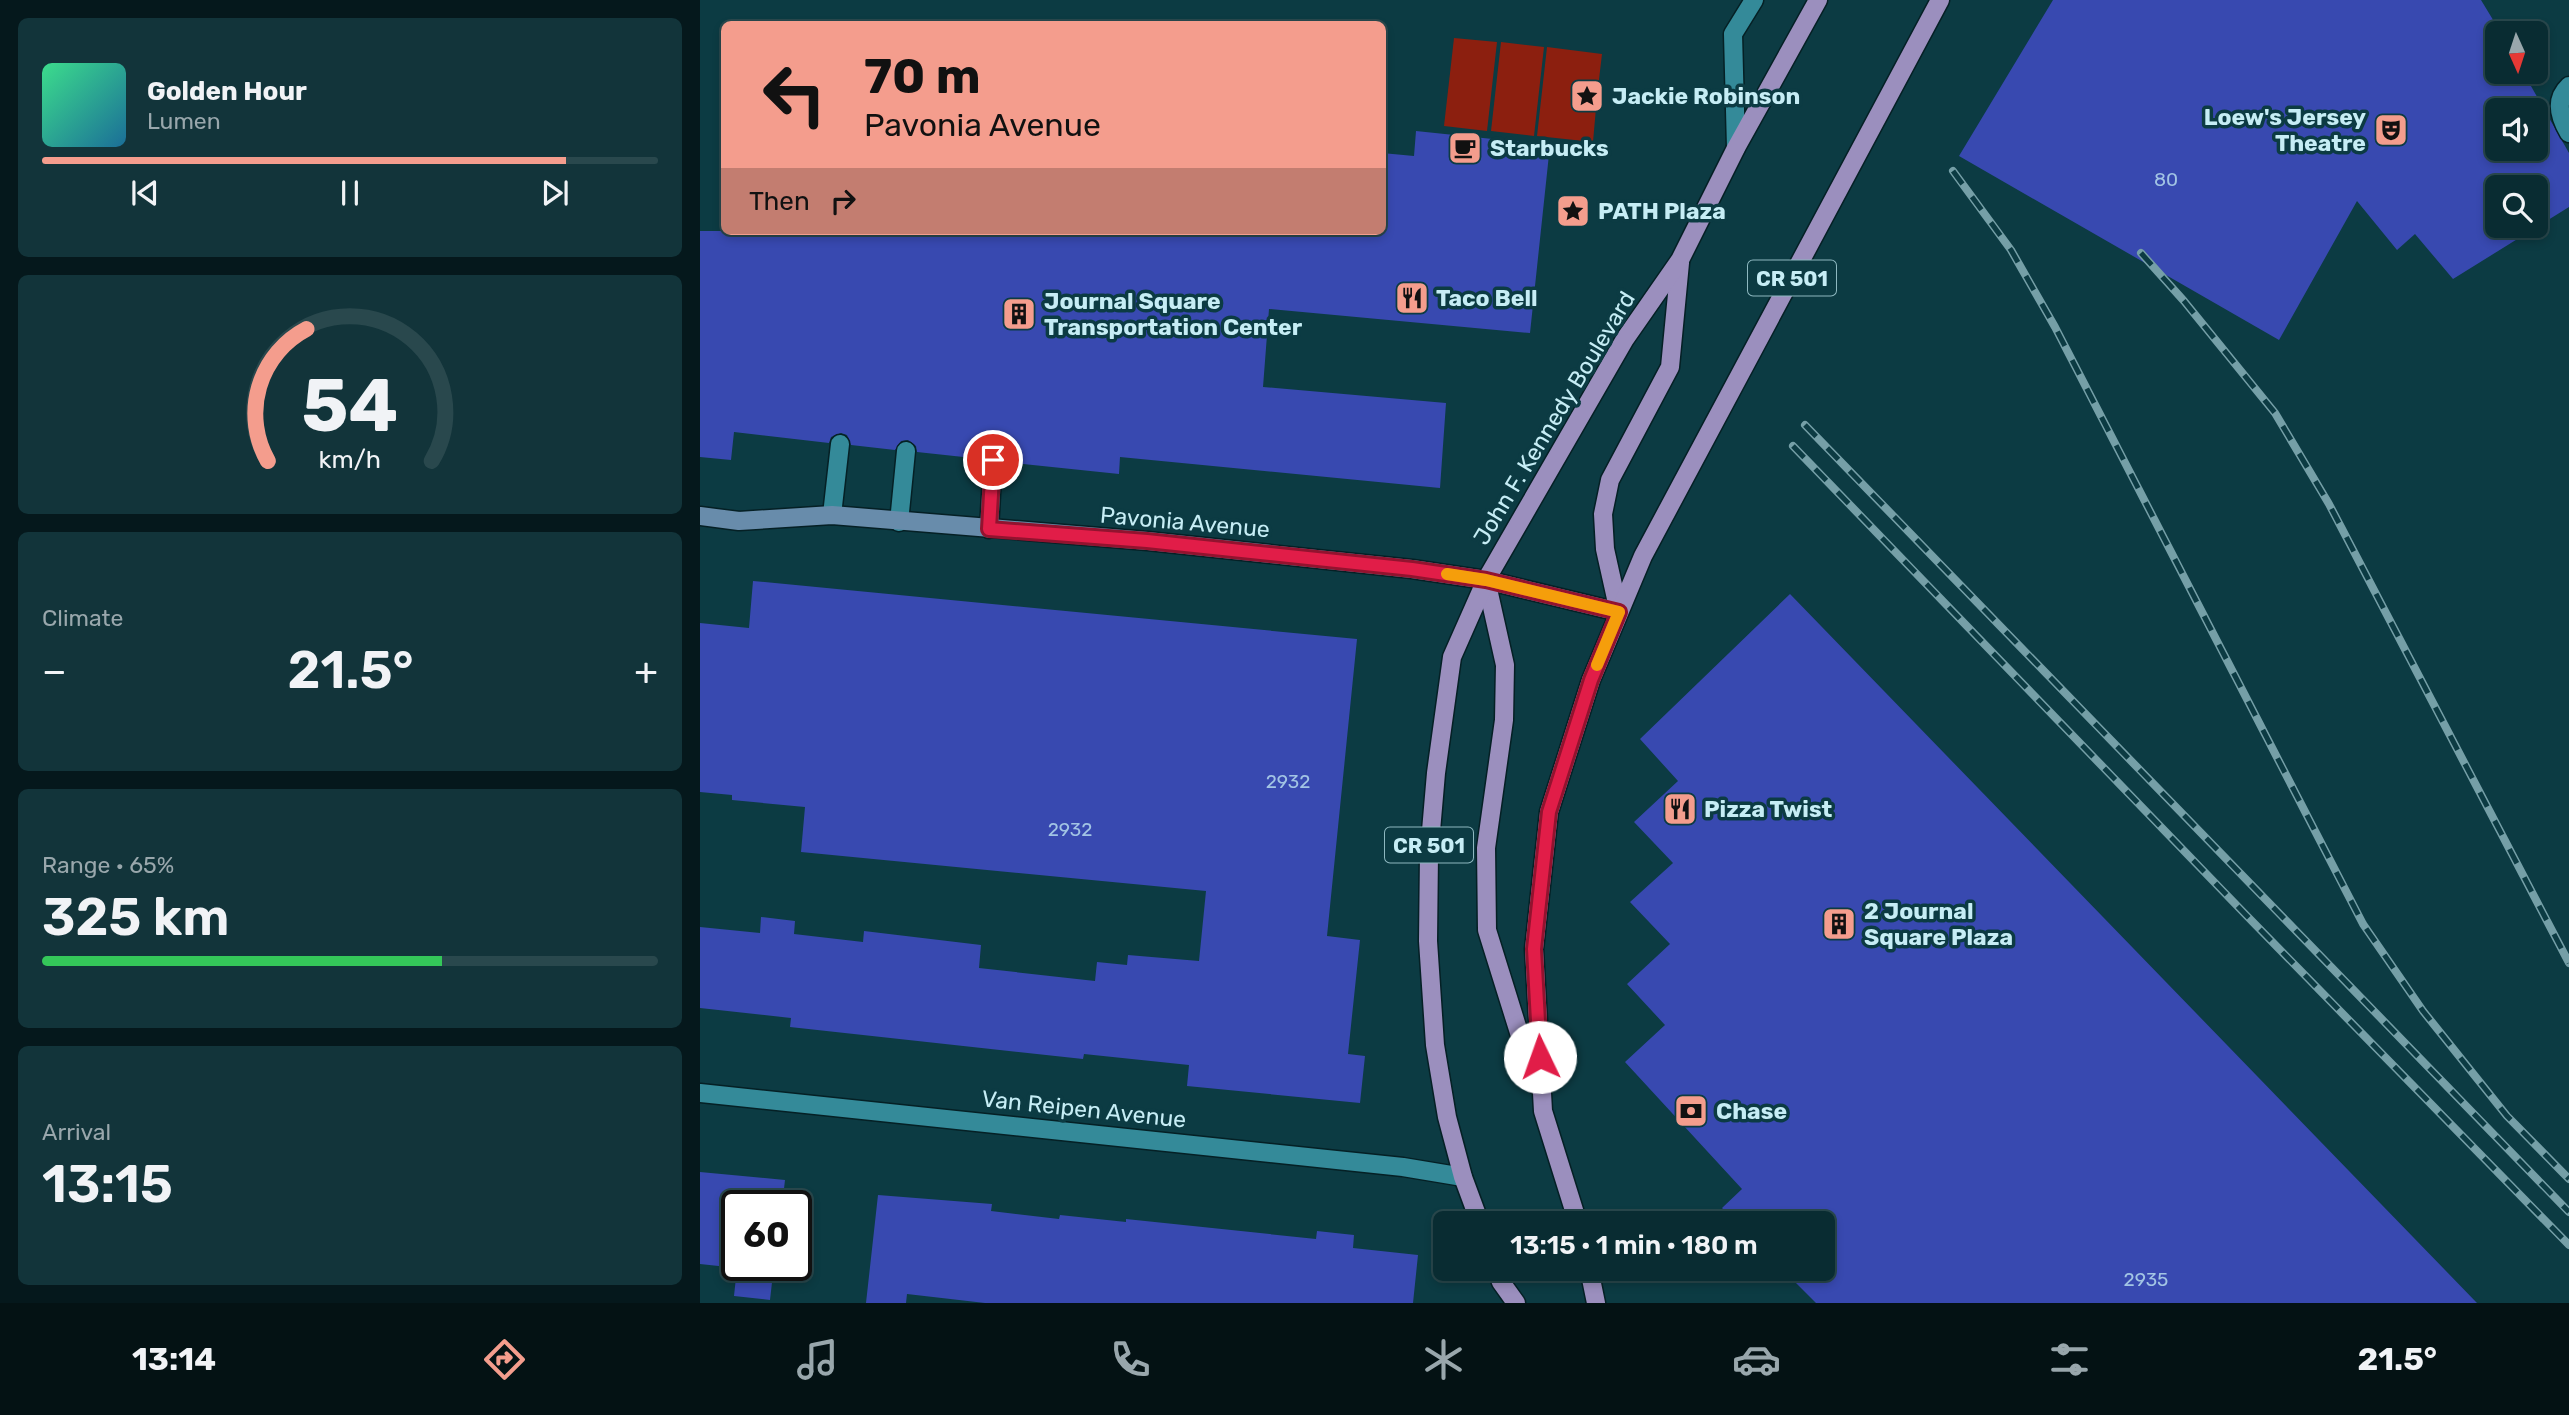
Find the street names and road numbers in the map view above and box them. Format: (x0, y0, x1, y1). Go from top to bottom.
road number: CR 501 (1748, 260, 1836, 296)
street label: John F. Kennedy Boulevard (1467, 286, 1641, 550)
street label: Pavonia Avenue (1099, 501, 1271, 543)
road number: CR 501 (1385, 828, 1473, 862)
street label: Van Reipen Avenue (980, 1084, 1188, 1134)

